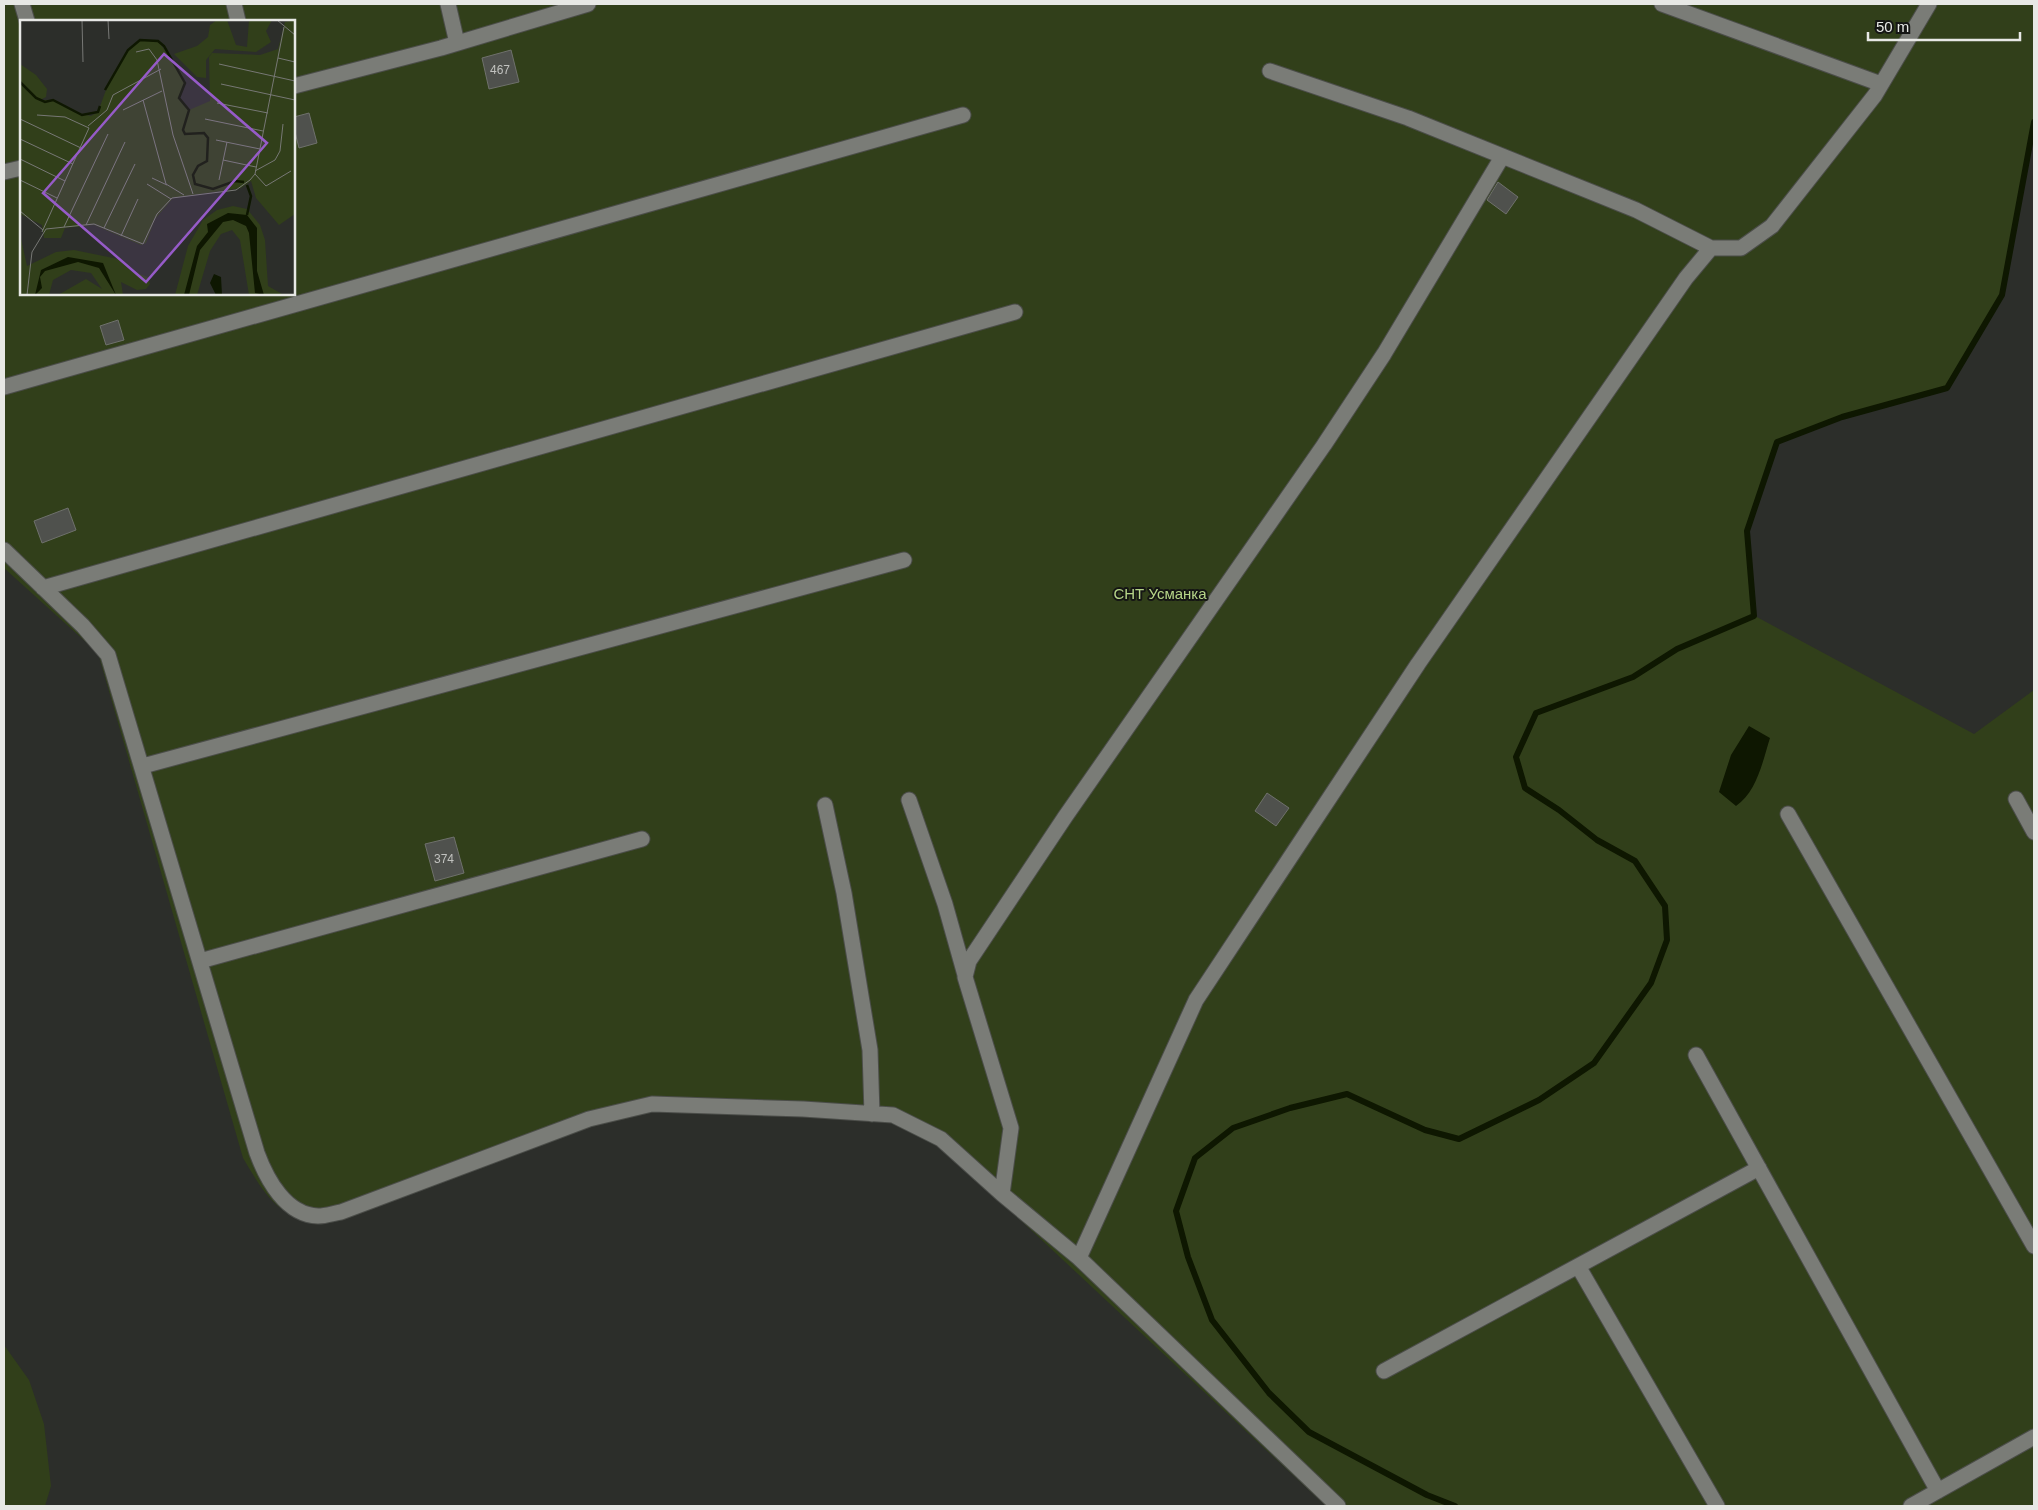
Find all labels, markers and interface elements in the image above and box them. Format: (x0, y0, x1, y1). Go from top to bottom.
scale bar (1868, 10, 2020, 42)
text: 50 m (1876, 18, 1909, 35)
inset map (20, 20, 295, 295)
house number: 467 (490, 63, 510, 77)
park label: СНТ Усманка (1113, 585, 1207, 602)
house number: 374 (434, 852, 454, 866)

